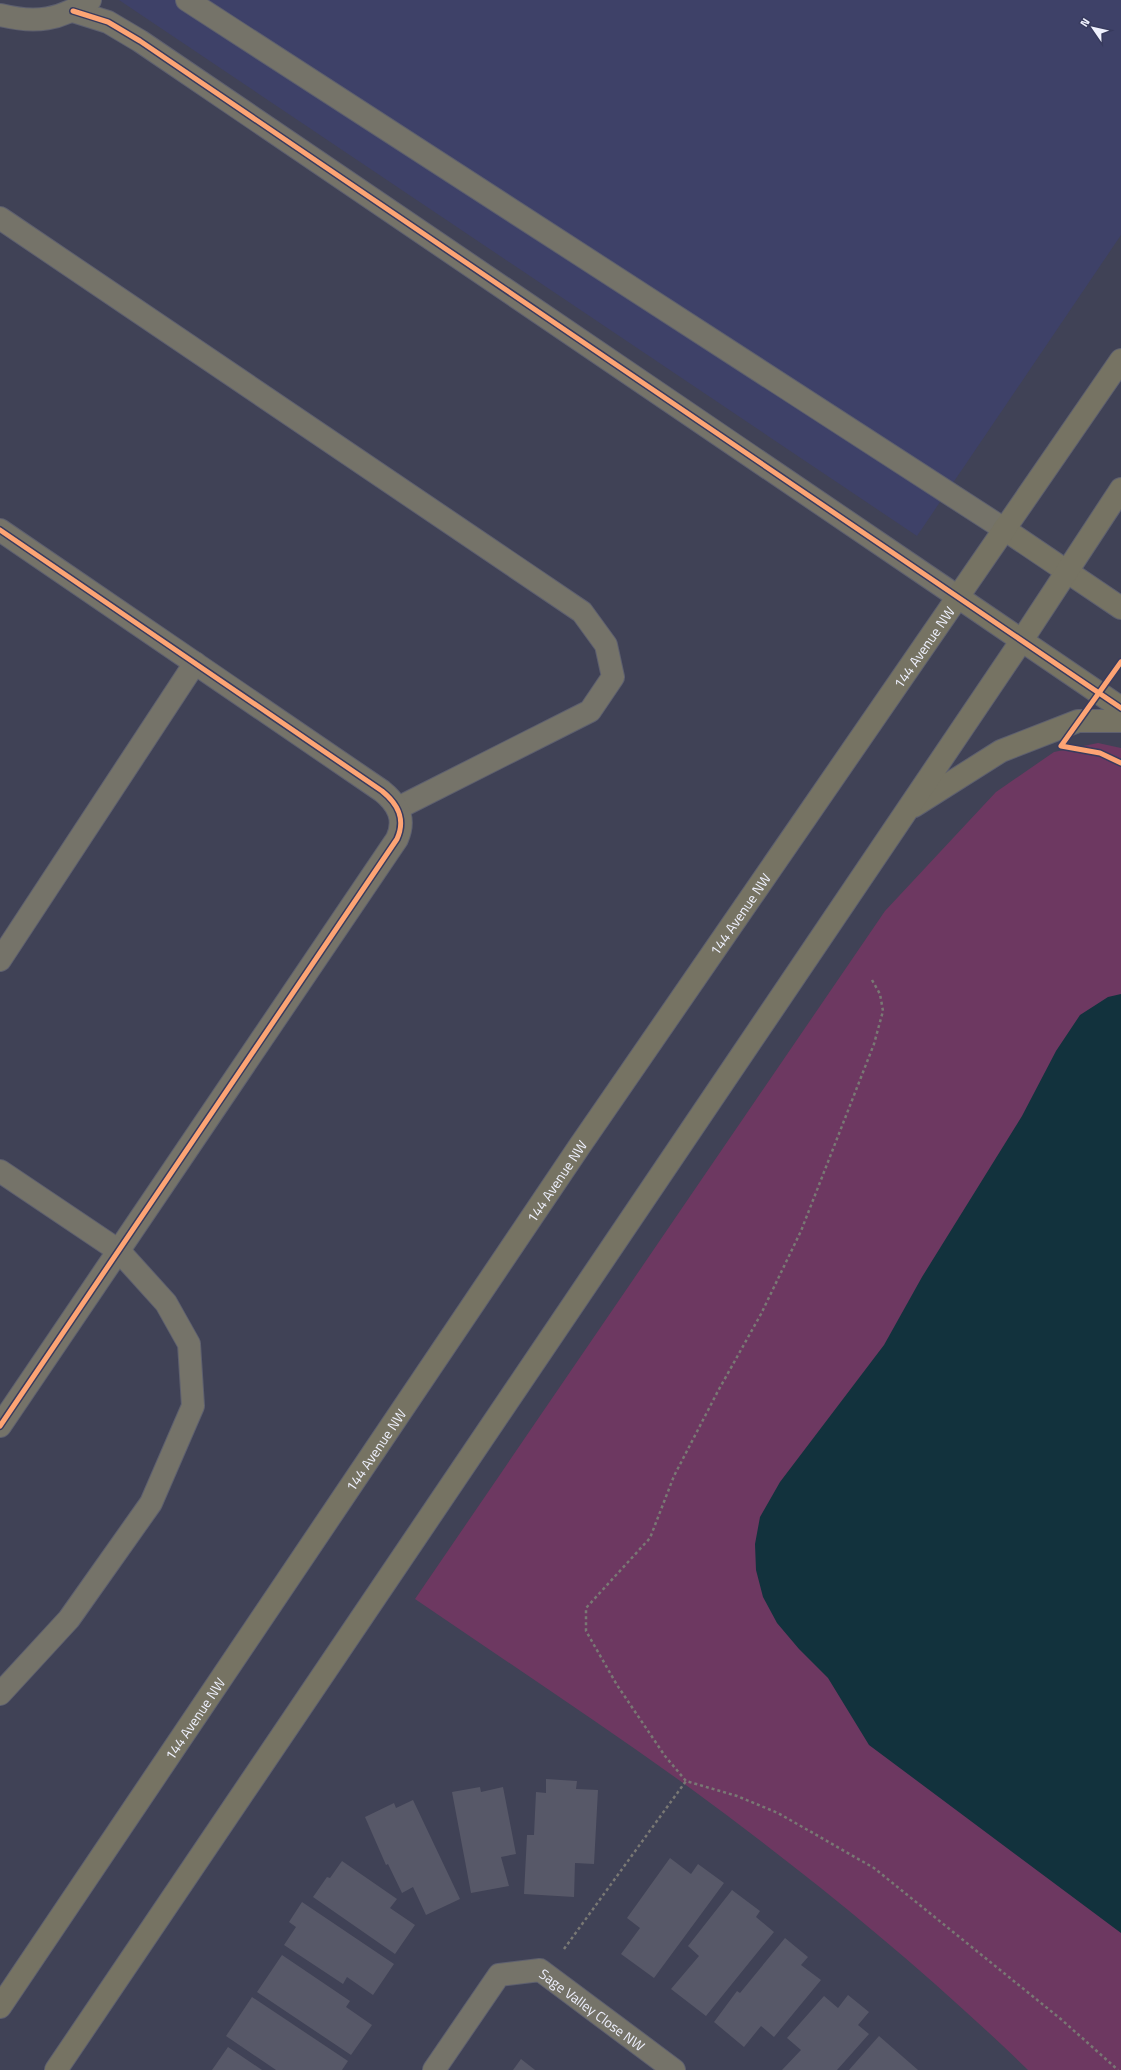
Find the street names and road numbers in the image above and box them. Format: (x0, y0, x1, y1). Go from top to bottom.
street label: 144 Avenue NW (888, 602, 959, 692)
street label: 144 Avenue NW (704, 868, 775, 959)
street label: 144 Avenue NW (521, 1135, 592, 1226)
street label: 144 Avenue NW (340, 1404, 411, 1495)
street label: 144 Avenue NW (159, 1673, 230, 1764)
street label: Sage Valley Close NW (535, 1963, 650, 2056)

